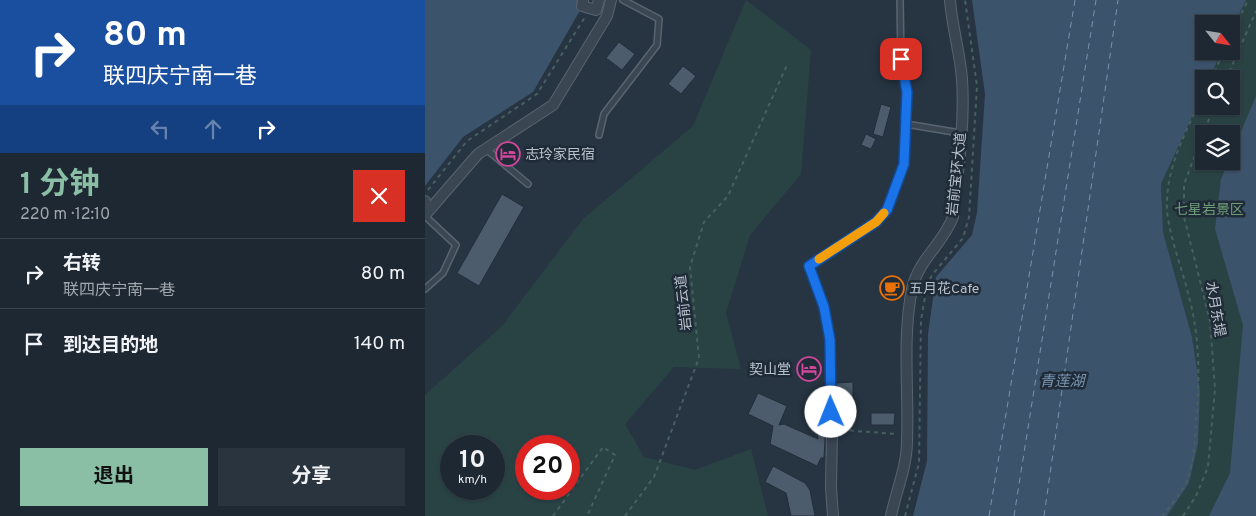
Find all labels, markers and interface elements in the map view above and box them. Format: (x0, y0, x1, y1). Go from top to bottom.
text: 80 m (103, 14, 187, 58)
north arrow (1195, 15, 1240, 60)
map controls (1195, 15, 1240, 170)
icon: right (20, 20, 85, 85)
pin (880, 38, 922, 80)
icon: arrive (887, 45, 915, 73)
text: 联四庆宁南一巷 (103, 64, 257, 91)
button: search (1195, 70, 1240, 115)
icon: left (146, 115, 174, 143)
icon: ahead (199, 115, 227, 143)
icon: right (252, 115, 280, 143)
button: layers (1195, 125, 1240, 170)
street label: 岩前宝环大道 (944, 131, 970, 217)
hotel icon: 志玲家民宿 (495, 141, 521, 167)
place label: 志玲家民宿 (525, 146, 595, 164)
text: 1 分钟 (20, 167, 100, 204)
button: close (353, 170, 405, 222)
park label: 七星岩景区 (1174, 202, 1244, 219)
text: 220 m · 12:10 (20, 205, 110, 225)
text: 右转 (63, 252, 101, 276)
icon: right (20, 260, 48, 288)
text: 80 m (361, 262, 405, 286)
street label: 岩前云道 (672, 274, 696, 332)
cafe icon: 五月花Cafe (879, 275, 905, 301)
street label: 水月东堤 (1201, 280, 1228, 338)
text: 联四庆宁南一巷 (63, 281, 175, 301)
place label: 五月花Cafe (909, 281, 979, 298)
icon: arrive (20, 330, 48, 358)
text: 140 m (354, 332, 405, 356)
text: 到达目的地 (63, 334, 158, 358)
hotel icon: 契山堂 (796, 356, 822, 382)
place label: 契山堂 (749, 362, 791, 379)
water label: 青莲湖 (1039, 373, 1086, 392)
position arrow (804, 385, 856, 437)
speed limit sign: 20 (515, 435, 580, 500)
text: 10 (459, 445, 486, 477)
button: 退出 (20, 448, 208, 506)
button: 分享 (218, 448, 405, 506)
text: km/h (458, 472, 487, 488)

